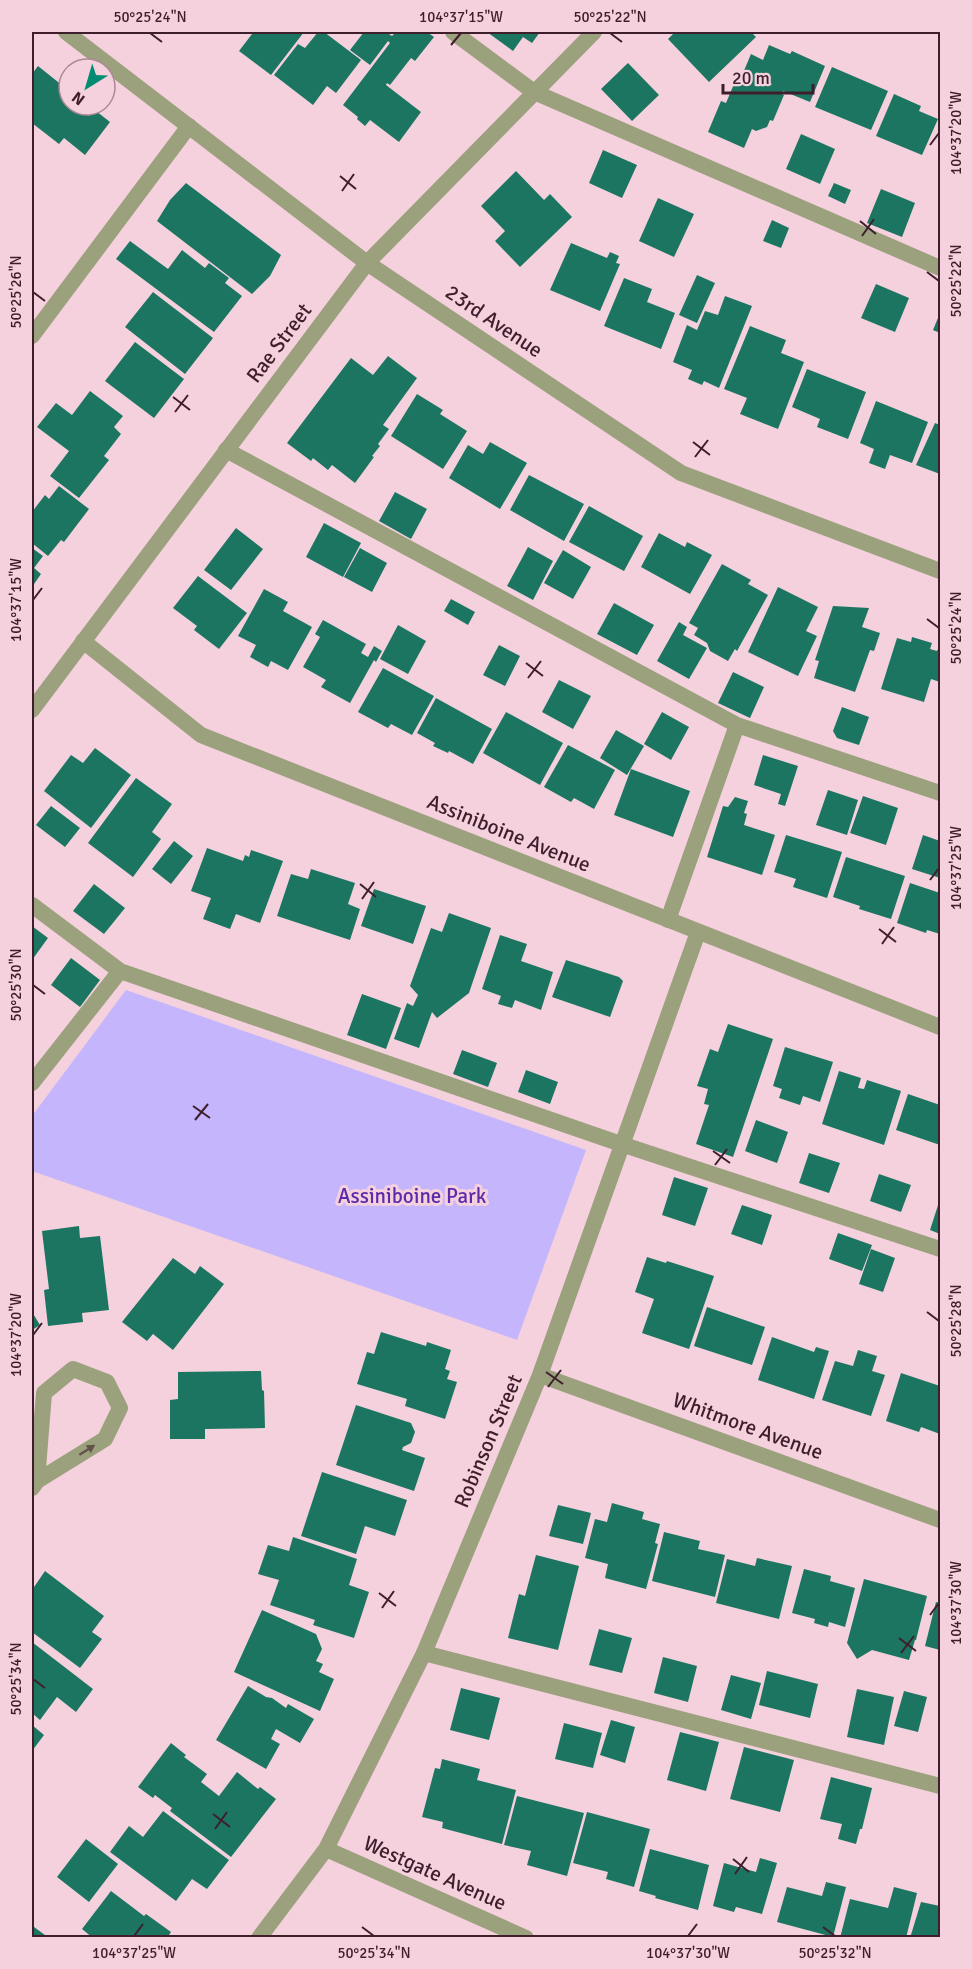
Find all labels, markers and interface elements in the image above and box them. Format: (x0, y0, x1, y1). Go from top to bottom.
text: 50°25'24"N (113, 8, 187, 26)
text: 104°37'15"W (419, 8, 503, 26)
text: 50°25'22"N (573, 8, 647, 26)
north arrow (57, 57, 117, 117)
scale bar (723, 57, 813, 95)
text: 20 m (732, 67, 770, 89)
text: N (68, 87, 89, 110)
text: 104°37'20"W (947, 91, 965, 175)
text: 50°25'22"N (947, 244, 965, 318)
text: 50°25'26"N (7, 255, 25, 329)
street label: 23rd Avenue (440, 279, 548, 363)
street label: Rae Street (241, 298, 317, 388)
text: 104°37'15"W (7, 558, 25, 642)
text: 50°25'24"N (947, 591, 965, 665)
street label: Assiniboine Avenue (423, 788, 595, 878)
text: 104°37'25"W (947, 826, 965, 910)
text: 50°25'30"N (7, 948, 25, 1022)
park label: Assiniboine Park (338, 1183, 487, 1209)
text: 50°25'28"N (947, 1284, 965, 1358)
text: 104°37'20"W (7, 1293, 25, 1377)
street label: Robinson Street (448, 1370, 528, 1512)
street label: Whitmore Avenue (669, 1387, 827, 1465)
one-way arrow (79, 1445, 95, 1456)
text: 104°37'30"W (947, 1561, 965, 1645)
text: 50°25'34"N (7, 1642, 25, 1716)
street label: Westgate Avenue (360, 1830, 510, 1916)
text: 104°37'25"W (92, 1944, 176, 1962)
text: 50°25'34"N (337, 1944, 411, 1962)
text: 104°37'30"W (646, 1944, 730, 1962)
text: 50°25'32"N (798, 1944, 872, 1962)

